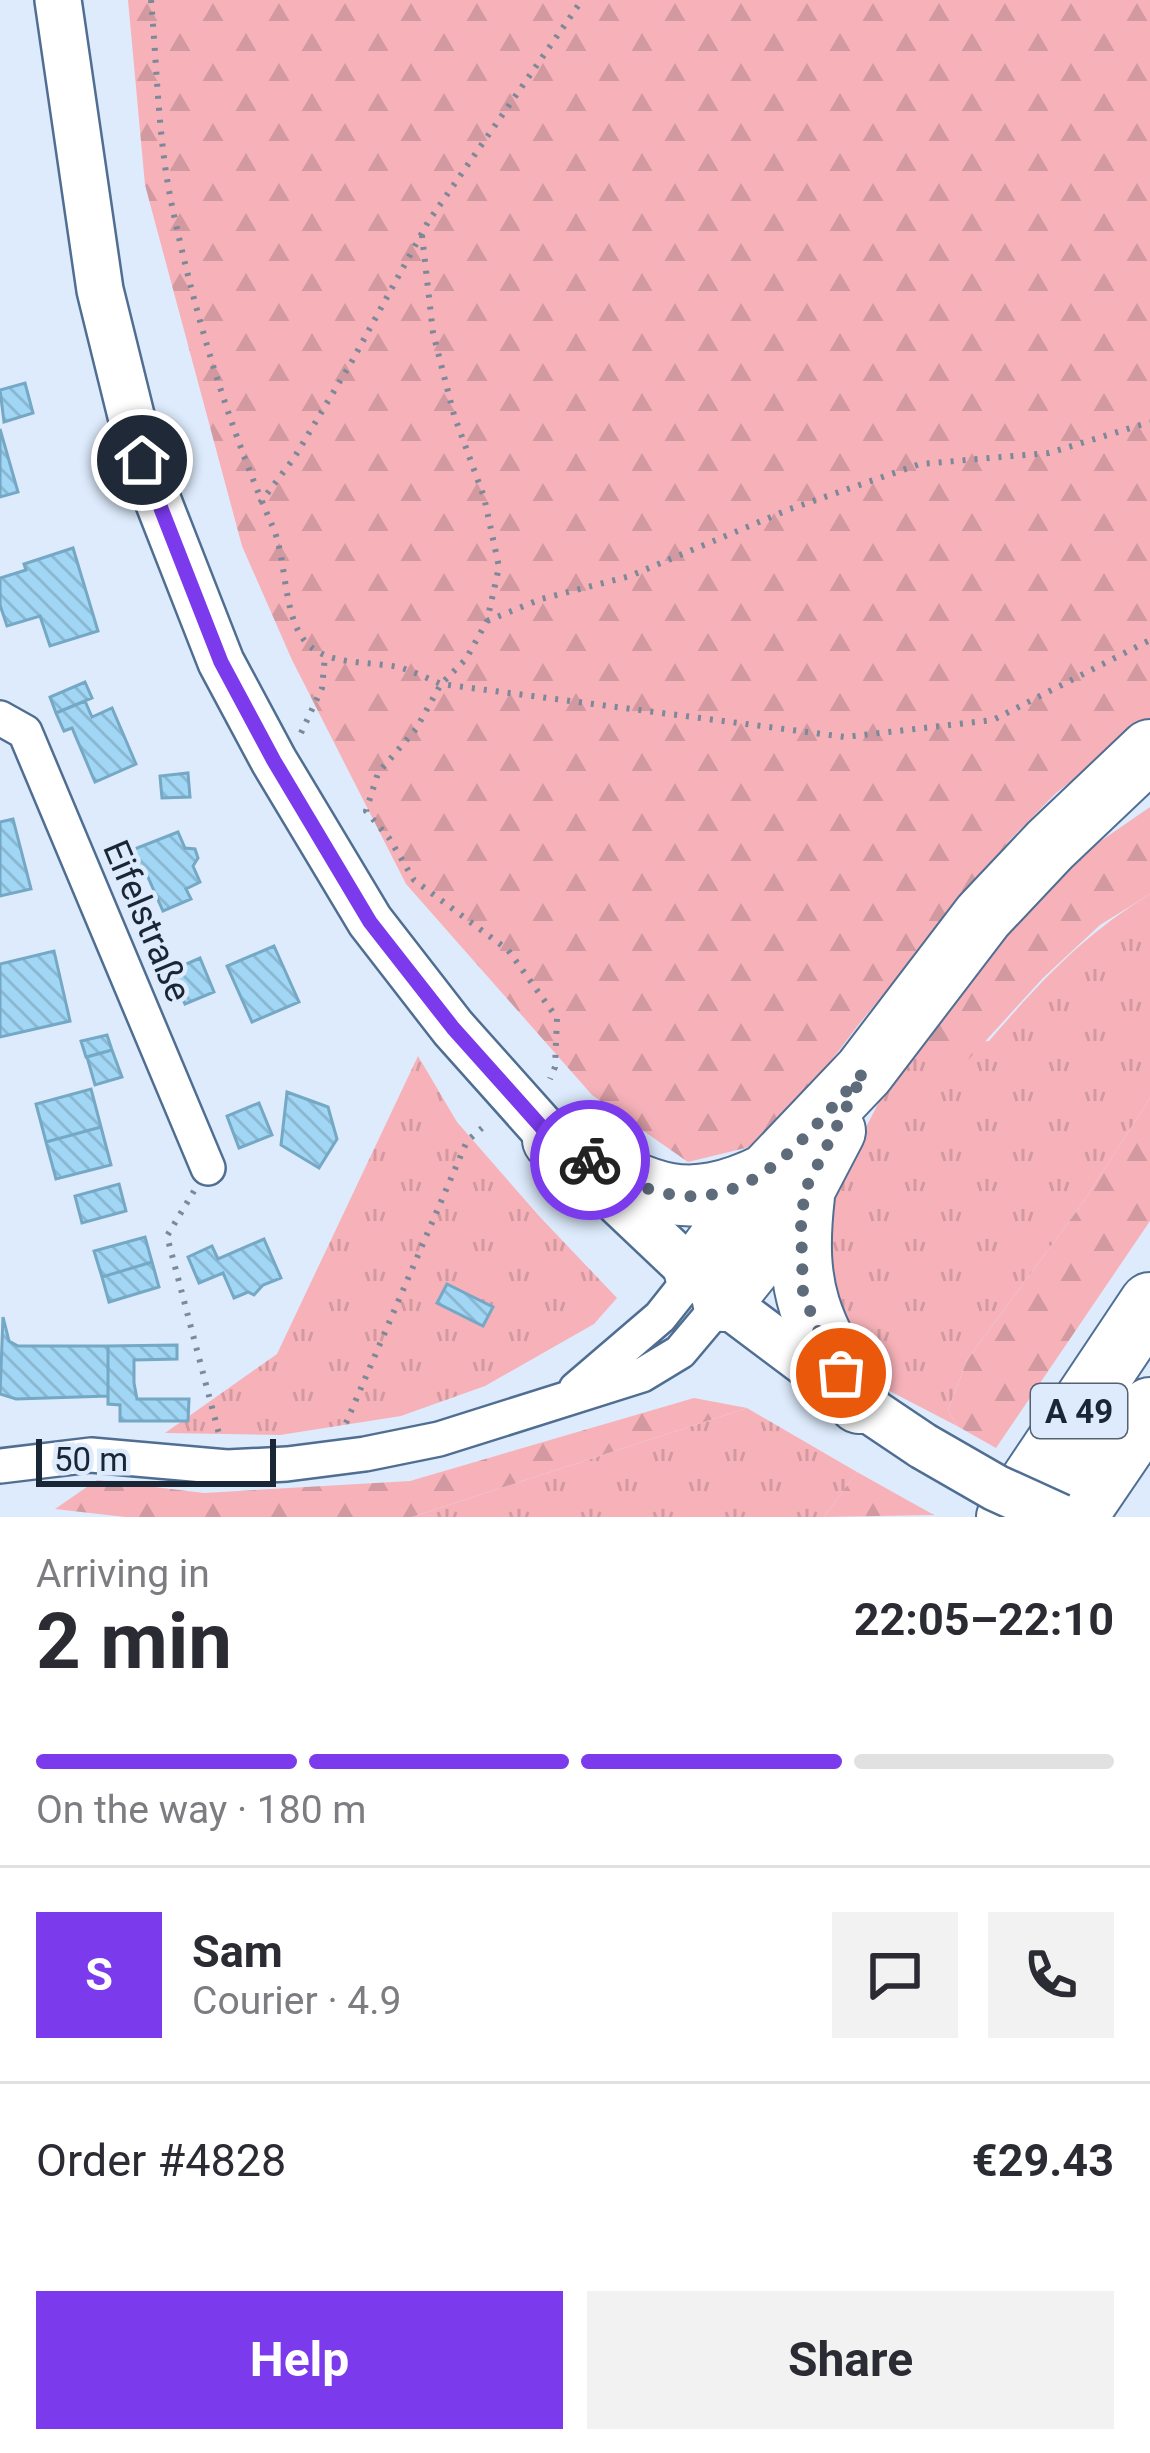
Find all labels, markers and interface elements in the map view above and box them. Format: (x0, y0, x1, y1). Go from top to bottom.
pin (91, 409, 193, 511)
icon: home (109, 427, 175, 493)
street label: Eifelstraße (94, 834, 200, 1008)
courier (530, 1100, 650, 1220)
icon: bike (557, 1127, 623, 1193)
pin (790, 1322, 892, 1424)
icon: bag (808, 1340, 874, 1406)
road number: A 49 (1031, 1384, 1127, 1438)
scale bar (36, 1433, 276, 1486)
text: 50 m (54, 1440, 128, 1479)
text: Arriving in (36, 1551, 210, 1597)
text: 22:05–22:10 (854, 1593, 1114, 1646)
text: 2 min (36, 1596, 232, 1687)
text: On the way · 180 m (36, 1787, 367, 1833)
button: chat (832, 1912, 958, 2038)
button: phone (988, 1912, 1114, 2038)
text: Sam (192, 1925, 283, 1978)
text: S (85, 1948, 113, 2001)
text: Courier · 4.9 (192, 1978, 401, 2024)
text: Order #4828 (36, 2134, 286, 2187)
text: €29.43 (972, 2134, 1114, 2187)
button: Help (36, 2291, 563, 2429)
button: Share (587, 2291, 1114, 2429)

